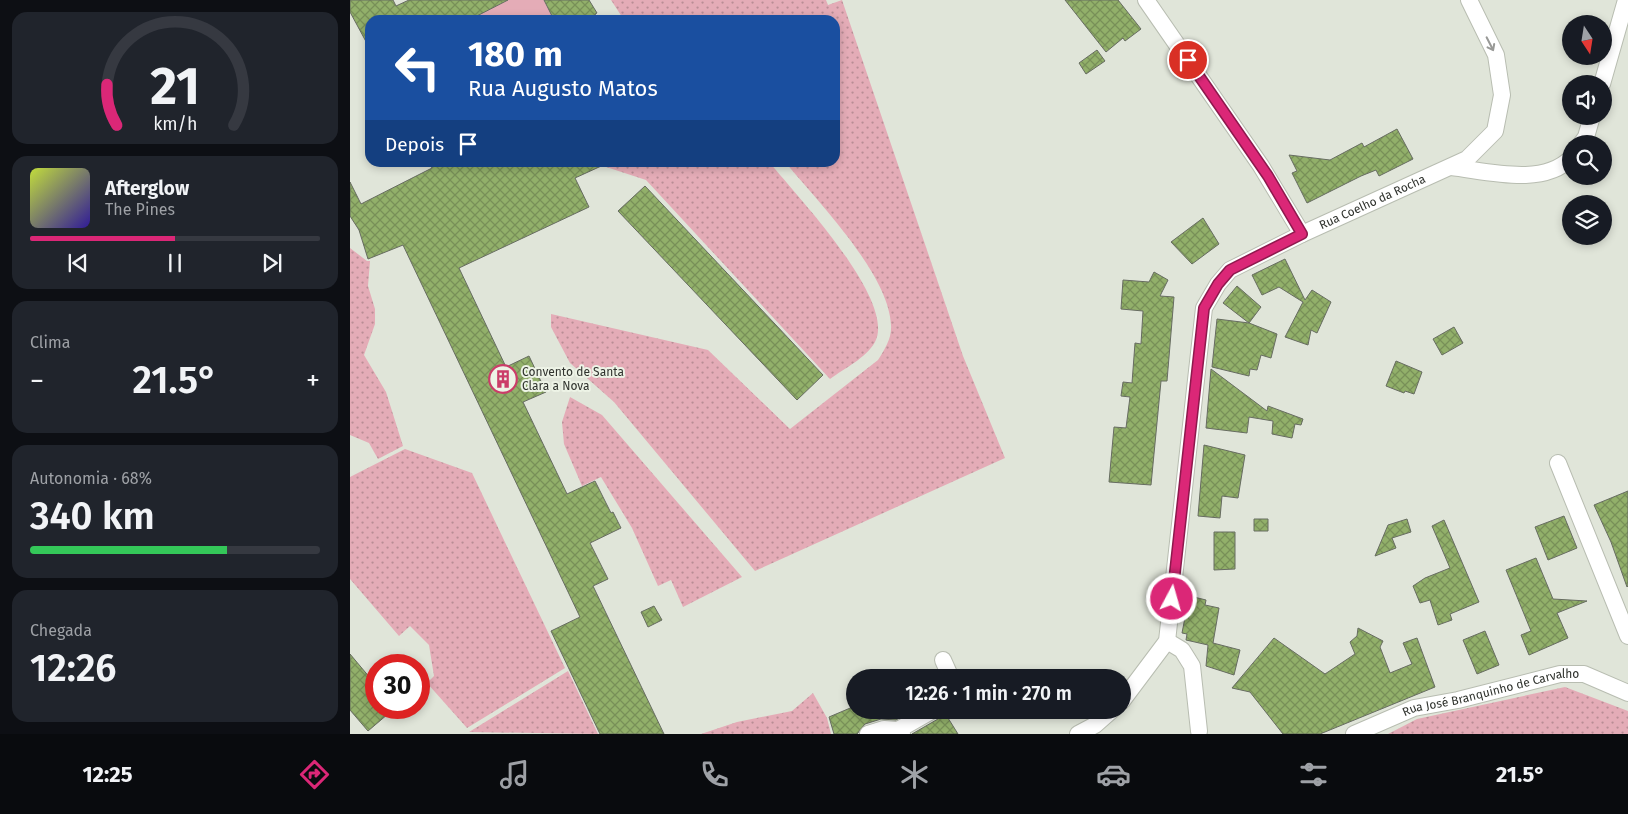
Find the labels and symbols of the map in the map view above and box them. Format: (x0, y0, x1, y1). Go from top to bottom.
north arrow (1562, 15, 1612, 65)
one-way arrow (1486, 36, 1496, 51)
pin (1167, 39, 1209, 81)
street label: Rua Coelho da Rocha (1317, 172, 1428, 232)
building icon: Convento de Santa Clara a Nova (488, 364, 518, 394)
place label: Convento de Santa Clara a Nova (522, 365, 624, 393)
position arrow (1145, 572, 1197, 624)
speed limit sign: 30 (365, 654, 430, 719)
street label: Rua José Branquinho de Carvalho (1400, 667, 1579, 719)

